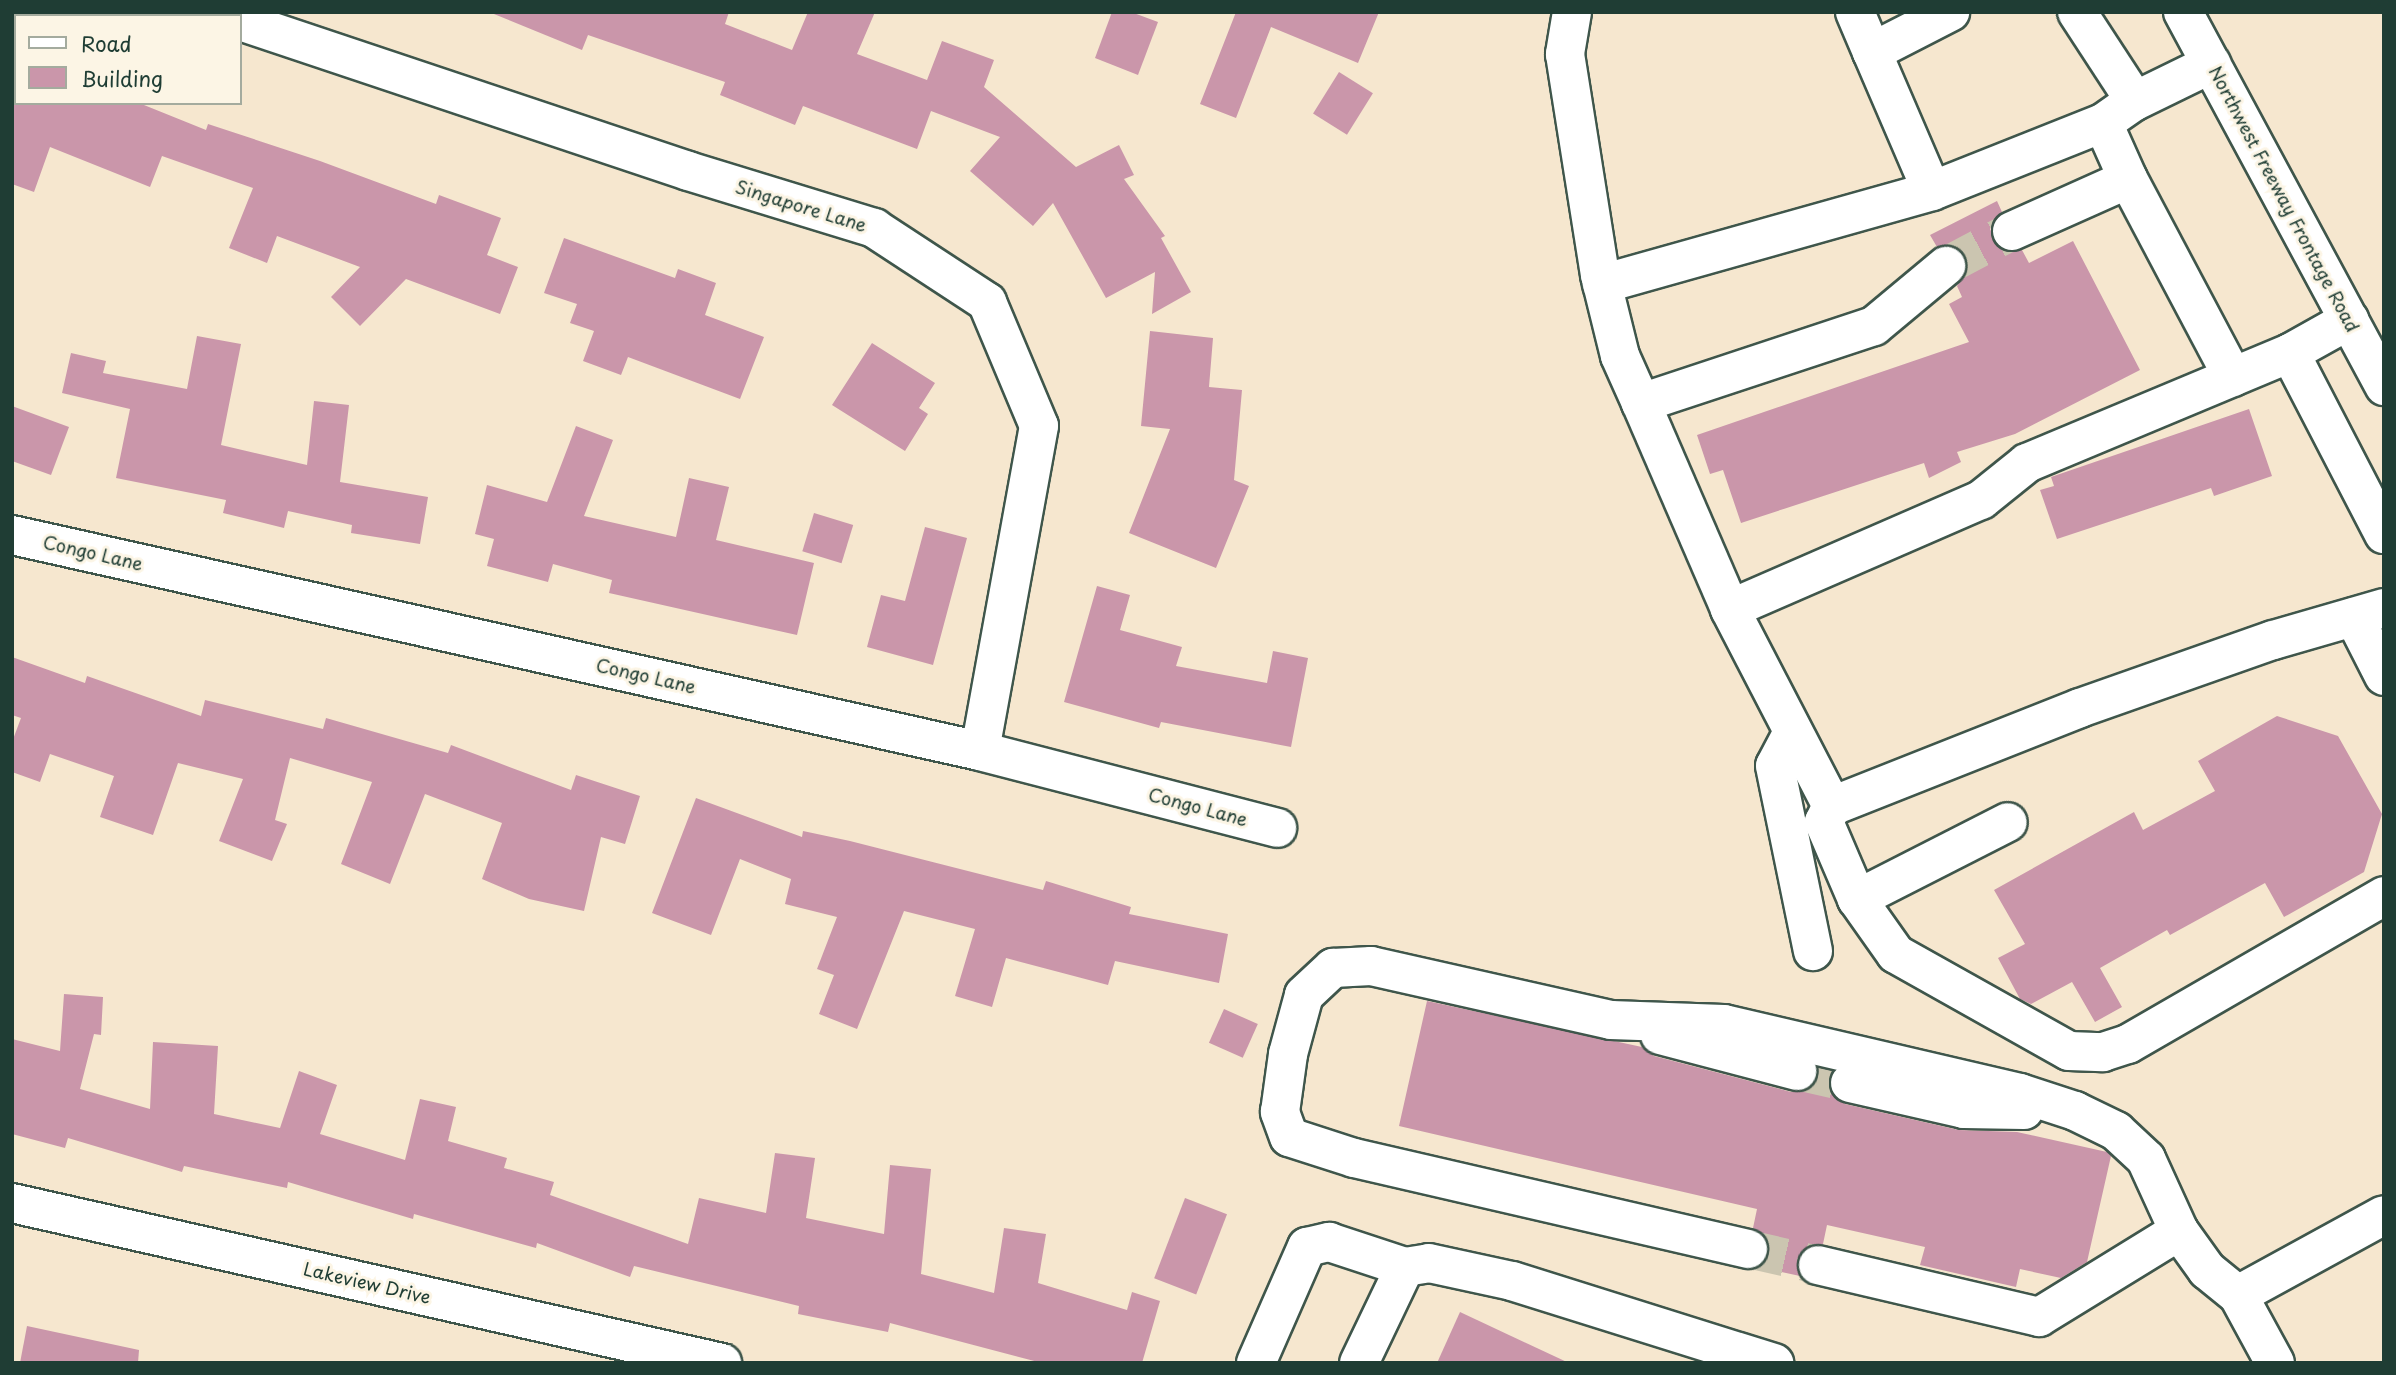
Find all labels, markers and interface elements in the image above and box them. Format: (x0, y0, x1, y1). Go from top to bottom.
legend (14, 14, 242, 105)
text: Road (81, 27, 132, 59)
street label: Northwest Freeway Frontage Road (2204, 61, 2364, 337)
text: Building (81, 62, 163, 94)
street label: Singapore Lane (733, 176, 869, 236)
street label: Congo Lane (41, 531, 145, 575)
street label: Congo Lane (594, 654, 698, 698)
street label: Congo Lane (1146, 783, 1250, 831)
street label: Lakeview Drive (301, 1258, 433, 1308)

